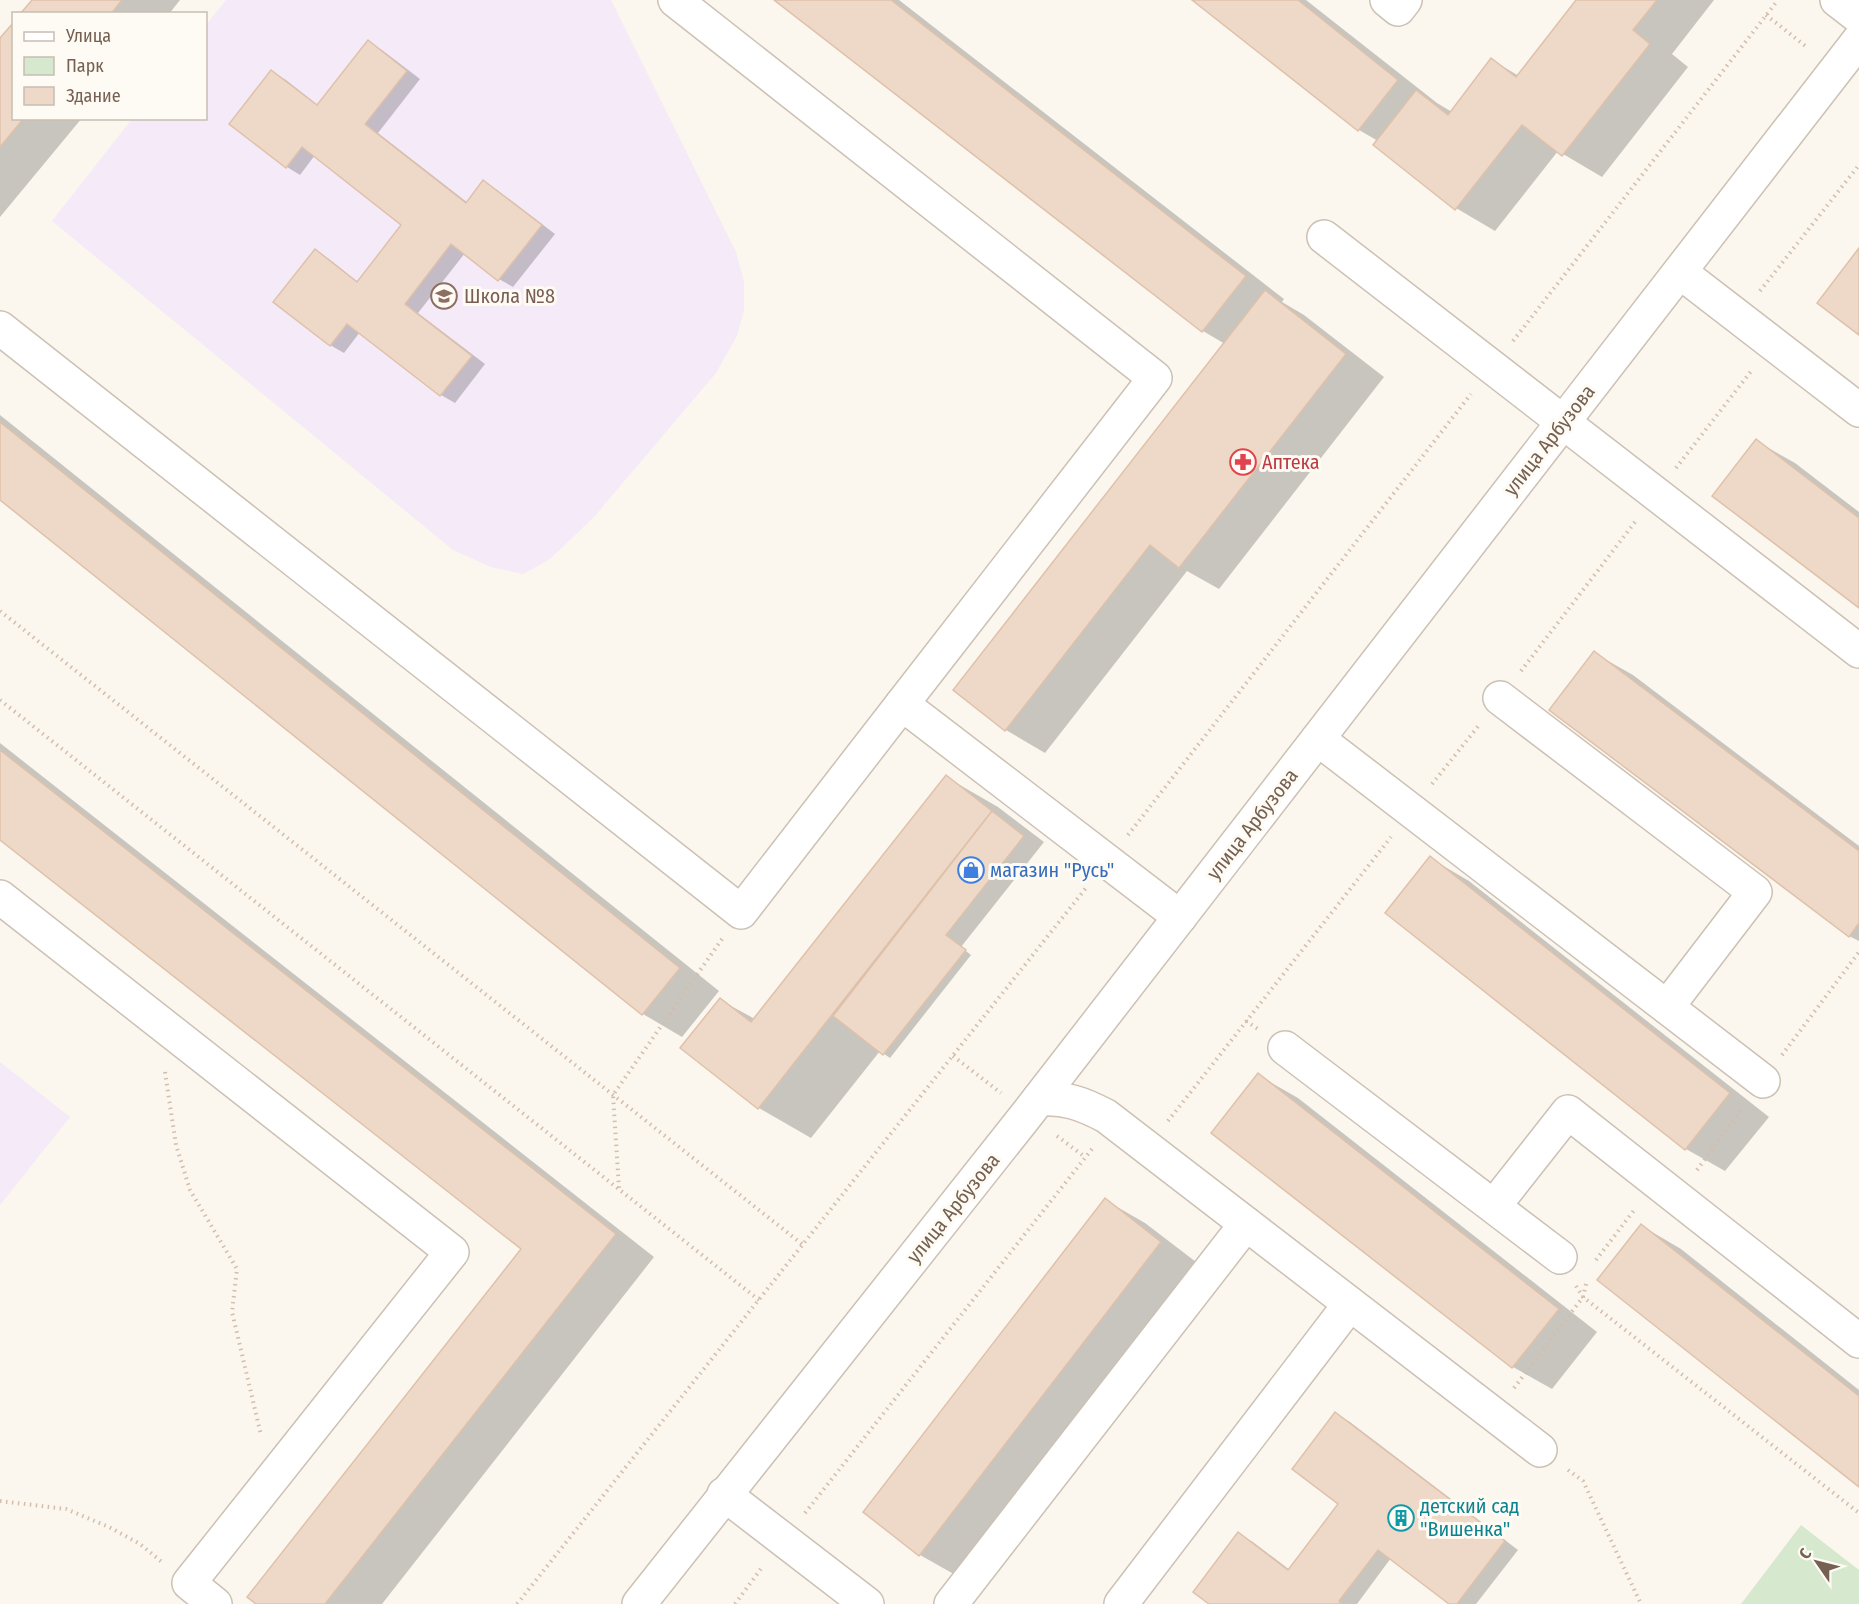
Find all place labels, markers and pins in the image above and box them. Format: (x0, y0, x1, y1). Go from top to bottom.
school or university icon: Школа №8 (429, 281, 459, 311)
place label: Школа №8 (464, 284, 555, 308)
pharmacy icon: Аптека (1228, 447, 1258, 477)
place label: Аптека (1262, 450, 1320, 474)
shop icon: магазин "Русь" (956, 855, 986, 885)
place label: магазин "Русь" (990, 858, 1114, 882)
place label: детский сад "Вишенка" (1420, 1494, 1519, 1541)
building icon: детский сад "Вишенка" (1386, 1503, 1416, 1533)

